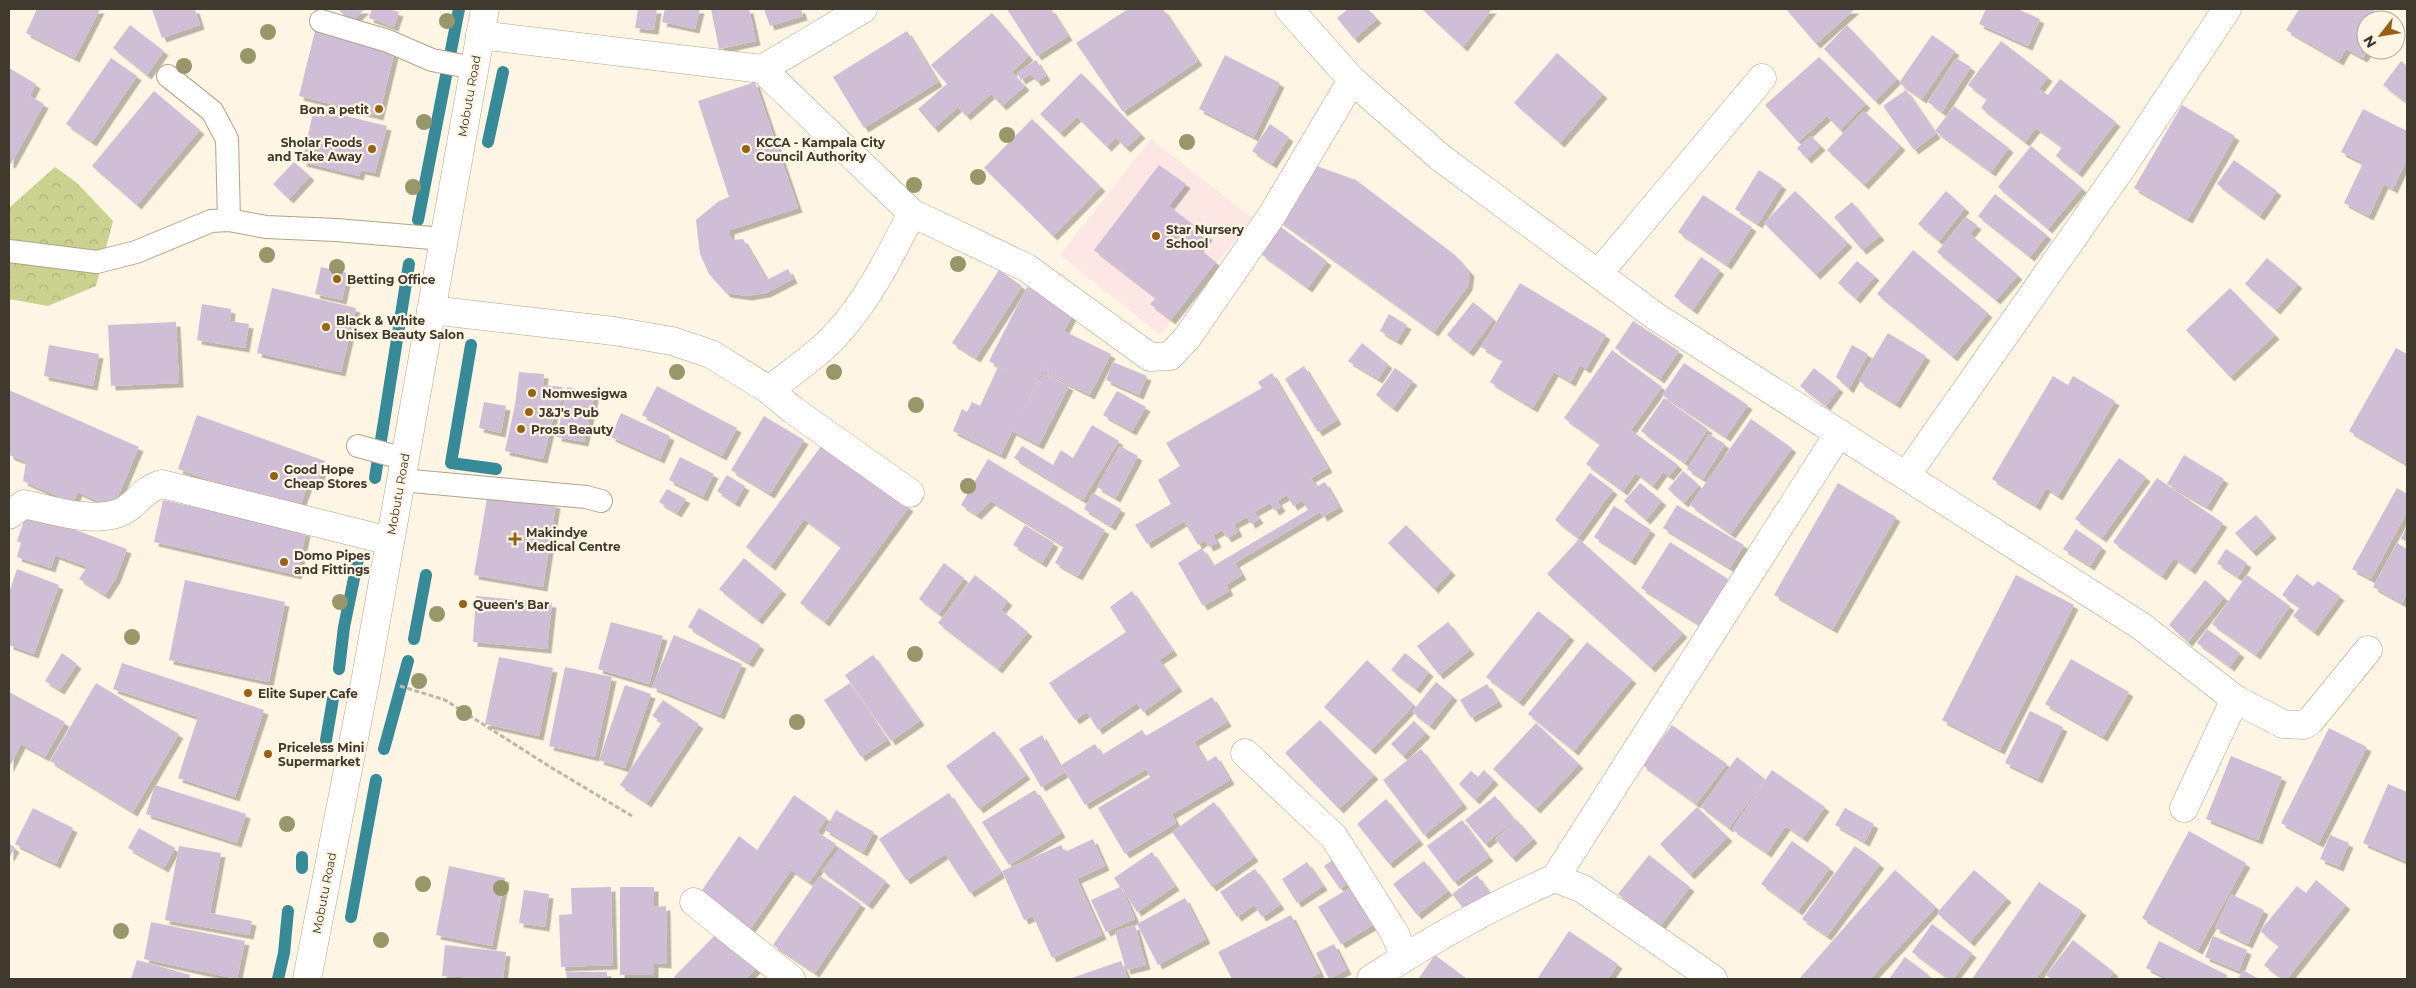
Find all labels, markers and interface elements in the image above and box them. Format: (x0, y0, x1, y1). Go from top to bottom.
north arrow (2356, 10, 2406, 60)
text: N (2359, 32, 2380, 51)
street label: Mobutu Road (454, 54, 484, 138)
place label: Bon a petit (300, 102, 370, 117)
marker: Bon a petit (373, 103, 385, 115)
place label: Sholar Foods and Take Away (267, 135, 363, 164)
place label: KCCA - Kampala City Council Authority (756, 135, 886, 164)
marker: Sholar Foods and Take Away (366, 143, 378, 155)
marker: KCCA - Kampala City Council Authority (740, 143, 752, 155)
place label: Star Nursery School (1166, 222, 1245, 251)
marker: Star Nursery School (1150, 230, 1162, 242)
place label: Betting Office (347, 272, 436, 287)
marker: Betting Office (331, 273, 343, 285)
place label: Black & White Unisex Beauty Salon (336, 313, 464, 342)
marker: Black & White Unisex Beauty Salon (320, 321, 332, 333)
place label: Nomwesigwa (542, 386, 627, 401)
marker: Nomwesigwa (526, 387, 538, 399)
place label: J&J's Pub (538, 405, 599, 420)
marker: J&J's Pub (523, 406, 535, 418)
place label: Pross Beauty (531, 422, 614, 437)
marker: Pross Beauty (515, 423, 527, 435)
street label: Mobutu Road (383, 452, 413, 536)
place label: Good Hope Cheap Stores (284, 462, 368, 491)
marker: Good Hope Cheap Stores (268, 470, 280, 482)
place label: Makindye Medical Centre (526, 525, 621, 554)
marker: Makindye Medical Centre (508, 532, 522, 546)
place label: Domo Pipes and Fittings (294, 548, 371, 577)
marker: Domo Pipes and Fittings (278, 556, 290, 568)
place label: Queen's Bar (473, 597, 549, 612)
marker: Queen's Bar (457, 598, 469, 610)
place label: Elite Super Cafe (258, 686, 358, 701)
marker: Elite Super Cafe (242, 687, 254, 699)
place label: Priceless Mini Supermarket (278, 740, 364, 769)
marker: Priceless Mini Supermarket (262, 748, 274, 760)
street label: Mobutu Road (309, 851, 339, 935)

